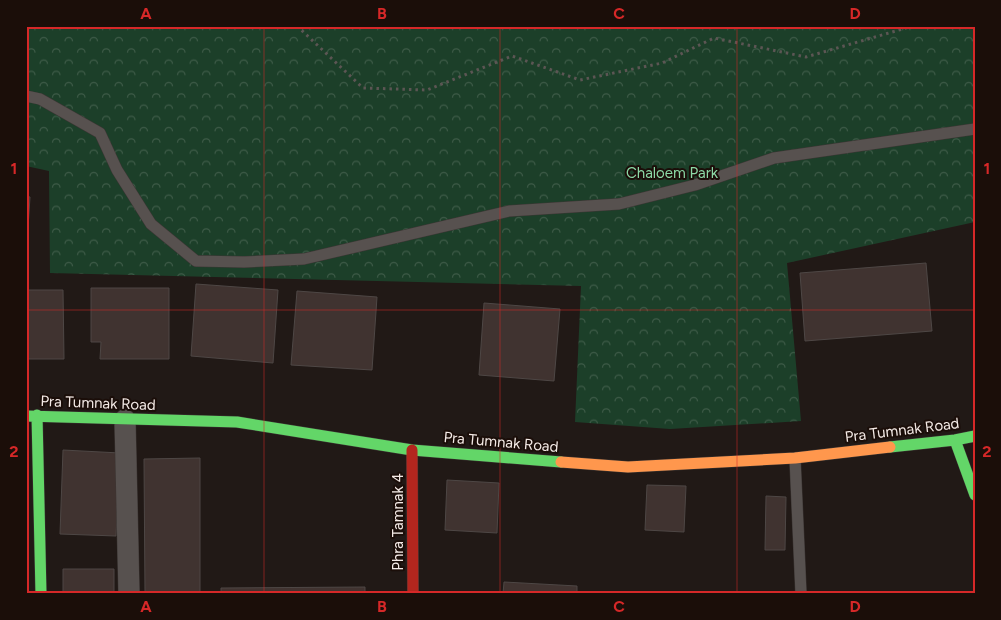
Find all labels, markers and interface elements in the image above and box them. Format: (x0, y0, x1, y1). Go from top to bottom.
text: A (140, 4, 152, 23)
text: B (377, 4, 387, 23)
text: C (613, 4, 625, 23)
text: D (849, 4, 861, 23)
text: 1 (11, 159, 17, 178)
text: 1 (984, 159, 990, 178)
park label: Chaloem Park (626, 164, 719, 182)
street label: Pra Tumnak Road (40, 392, 156, 414)
street label: Pra Tumnak Road (844, 414, 960, 446)
street label: Pra Tumnak Road (443, 428, 559, 456)
text: 2 (9, 442, 19, 461)
text: 2 (982, 442, 992, 461)
street label: Phra Tamnak 4 (389, 473, 407, 571)
text: A (140, 597, 152, 616)
text: B (377, 597, 387, 616)
text: C (613, 597, 625, 616)
text: D (849, 597, 861, 616)

